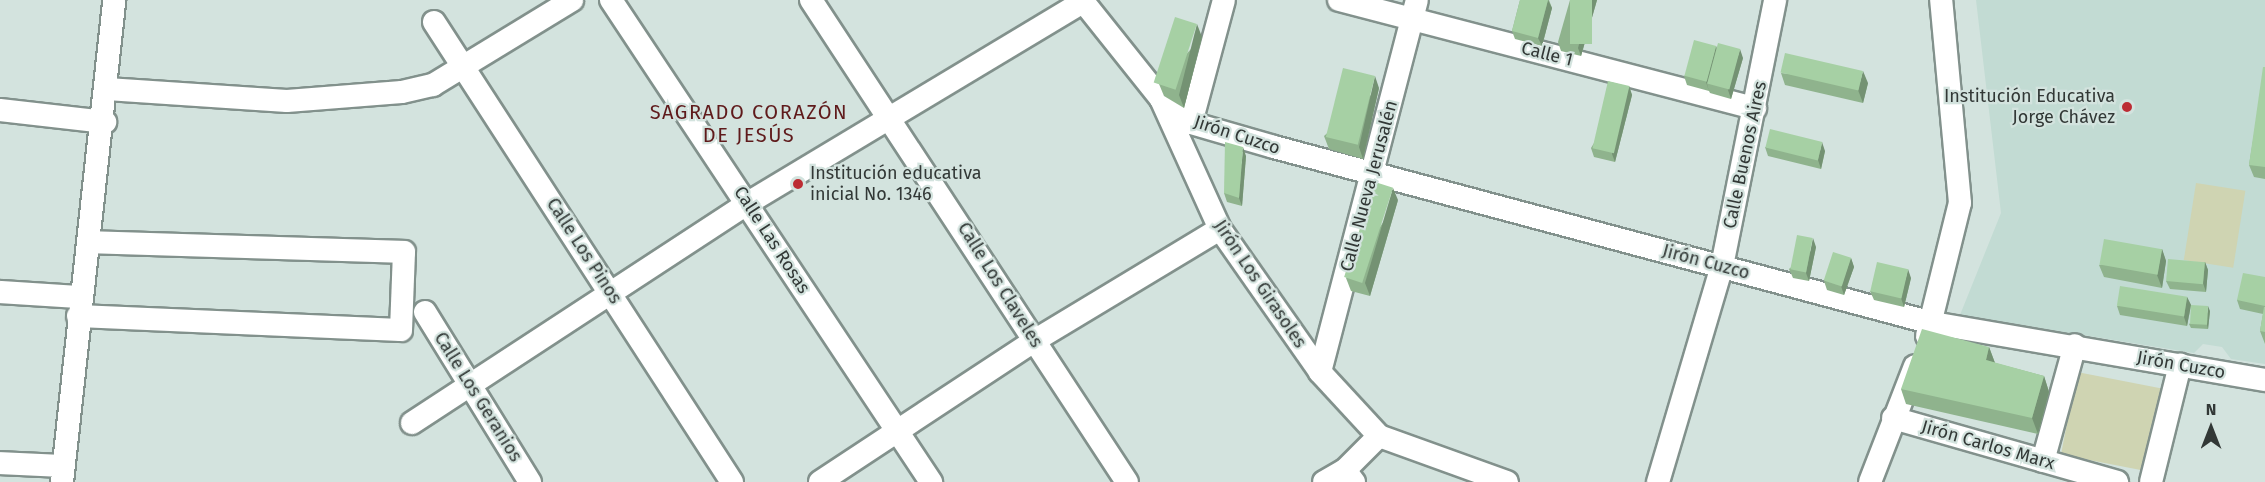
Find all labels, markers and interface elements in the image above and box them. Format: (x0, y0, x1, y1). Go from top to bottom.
street label: Calle 1 (1519, 37, 1575, 71)
street label: Calle Buenos Aires (1719, 79, 1771, 231)
place label: Institución Educativa Jorge Chávez (1944, 86, 2115, 128)
street label: Calle Nueva Jerusalén (1336, 98, 1402, 274)
marker: Institución Educativa Jorge Chávez (2120, 100, 2134, 114)
district label: SAGRADO CORAZÓN DE JESÚS (650, 101, 848, 148)
street label: Jirón Cuzco (1191, 111, 1283, 159)
place label: Institución educativa inicial No. 1346 (810, 163, 982, 206)
marker: Institución educativa inicial No. 1346 (791, 177, 805, 191)
street label: Calle Las Rosas (729, 182, 815, 298)
street label: Calle Los Pinos (542, 194, 626, 308)
street label: Jirón Los Girasoles (1209, 216, 1311, 352)
street label: Calle Los Claveles (953, 218, 1047, 352)
street label: Jirón Cuzco (1660, 240, 1752, 284)
street label: Calle Los Geranios (429, 328, 527, 466)
street label: Jirón Cuzco (2135, 347, 2227, 383)
north arrow (2181, 398, 2241, 458)
text: N (2206, 400, 2216, 419)
street label: Jirón Carlos Marx (1919, 416, 2057, 474)

